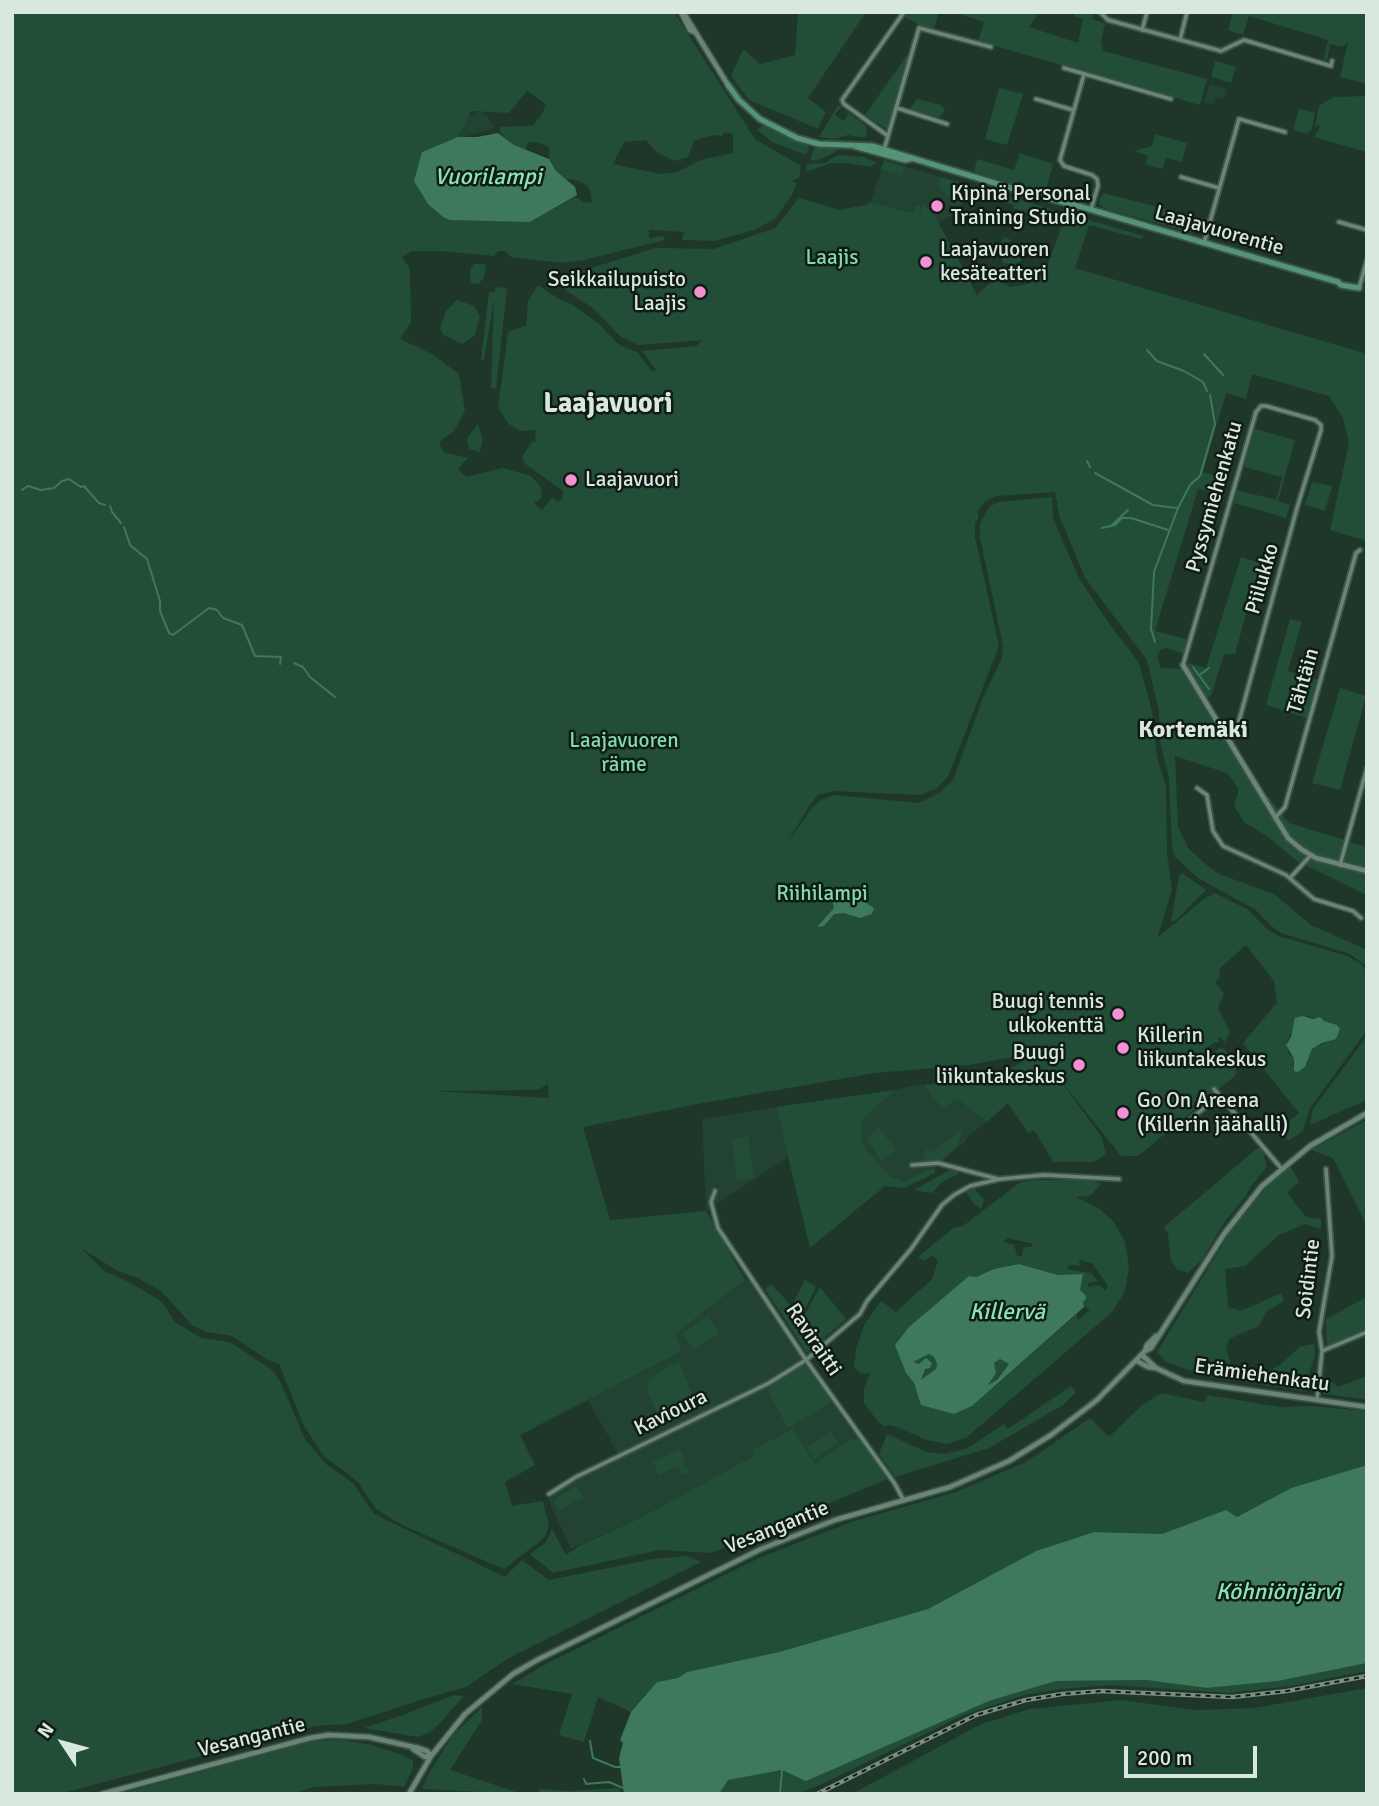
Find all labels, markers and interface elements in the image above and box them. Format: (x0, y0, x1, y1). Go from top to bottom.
water label: Vuorilampi (434, 164, 542, 192)
place label: Kipinä Personal Training Studio (951, 181, 1091, 231)
marker: Kipinä Personal Training Studio (929, 198, 945, 214)
street label: Laajavuorentie (1152, 201, 1286, 261)
place label: Laajavuoren kesäteatteri (940, 237, 1049, 287)
park label: Laajis (806, 245, 858, 271)
marker: Laajavuoren kesäteatteri (918, 254, 934, 270)
place label: Seikkailupuisto Laajis (548, 267, 686, 317)
marker: Seikkailupuisto Laajis (692, 284, 708, 300)
district label: Laajavuori (543, 388, 673, 422)
street label: Pyssymiehenkatu (1181, 419, 1249, 575)
place label: Laajavuori (585, 467, 679, 493)
marker: Laajavuori (563, 472, 579, 488)
street label: Piilukko (1241, 541, 1285, 617)
street label: Tähtäin (1283, 645, 1325, 717)
district label: Kortemäki (1138, 717, 1248, 745)
park label: Laajavuoren räme (569, 728, 679, 778)
park label: Riihilampi (776, 881, 868, 907)
place label: Buugi tennis ulkokenttä (992, 989, 1104, 1039)
marker: Buugi tennis ulkokenttä (1110, 1006, 1126, 1022)
place label: Killerin liikuntakeskus (1137, 1023, 1266, 1073)
place label: Buugi liikuntakeskus (936, 1040, 1065, 1090)
marker: Killerin liikuntakeskus (1115, 1040, 1131, 1056)
marker: Buugi liikuntakeskus (1071, 1057, 1087, 1073)
place label: Go On Areena (Killerin jäähalli) (1137, 1088, 1288, 1138)
marker: Go On Areena (Killerin jäähalli) (1115, 1105, 1131, 1121)
street label: Soidintie (1292, 1238, 1326, 1320)
street label: Raviraitti (780, 1299, 846, 1381)
water label: Killervä (969, 1299, 1045, 1327)
street label: Erämiehenkatu (1193, 1354, 1331, 1398)
street label: Kavioura (630, 1384, 712, 1442)
street label: Vesangantie (721, 1496, 833, 1560)
water label: Köhniönjärvi (1216, 1579, 1340, 1607)
north arrow (28, 1708, 98, 1778)
street label: Vesangantie (196, 1713, 308, 1763)
text: N (32, 1718, 60, 1743)
scale bar (1127, 1732, 1260, 1776)
text: 200 m (1137, 1745, 1192, 1771)

